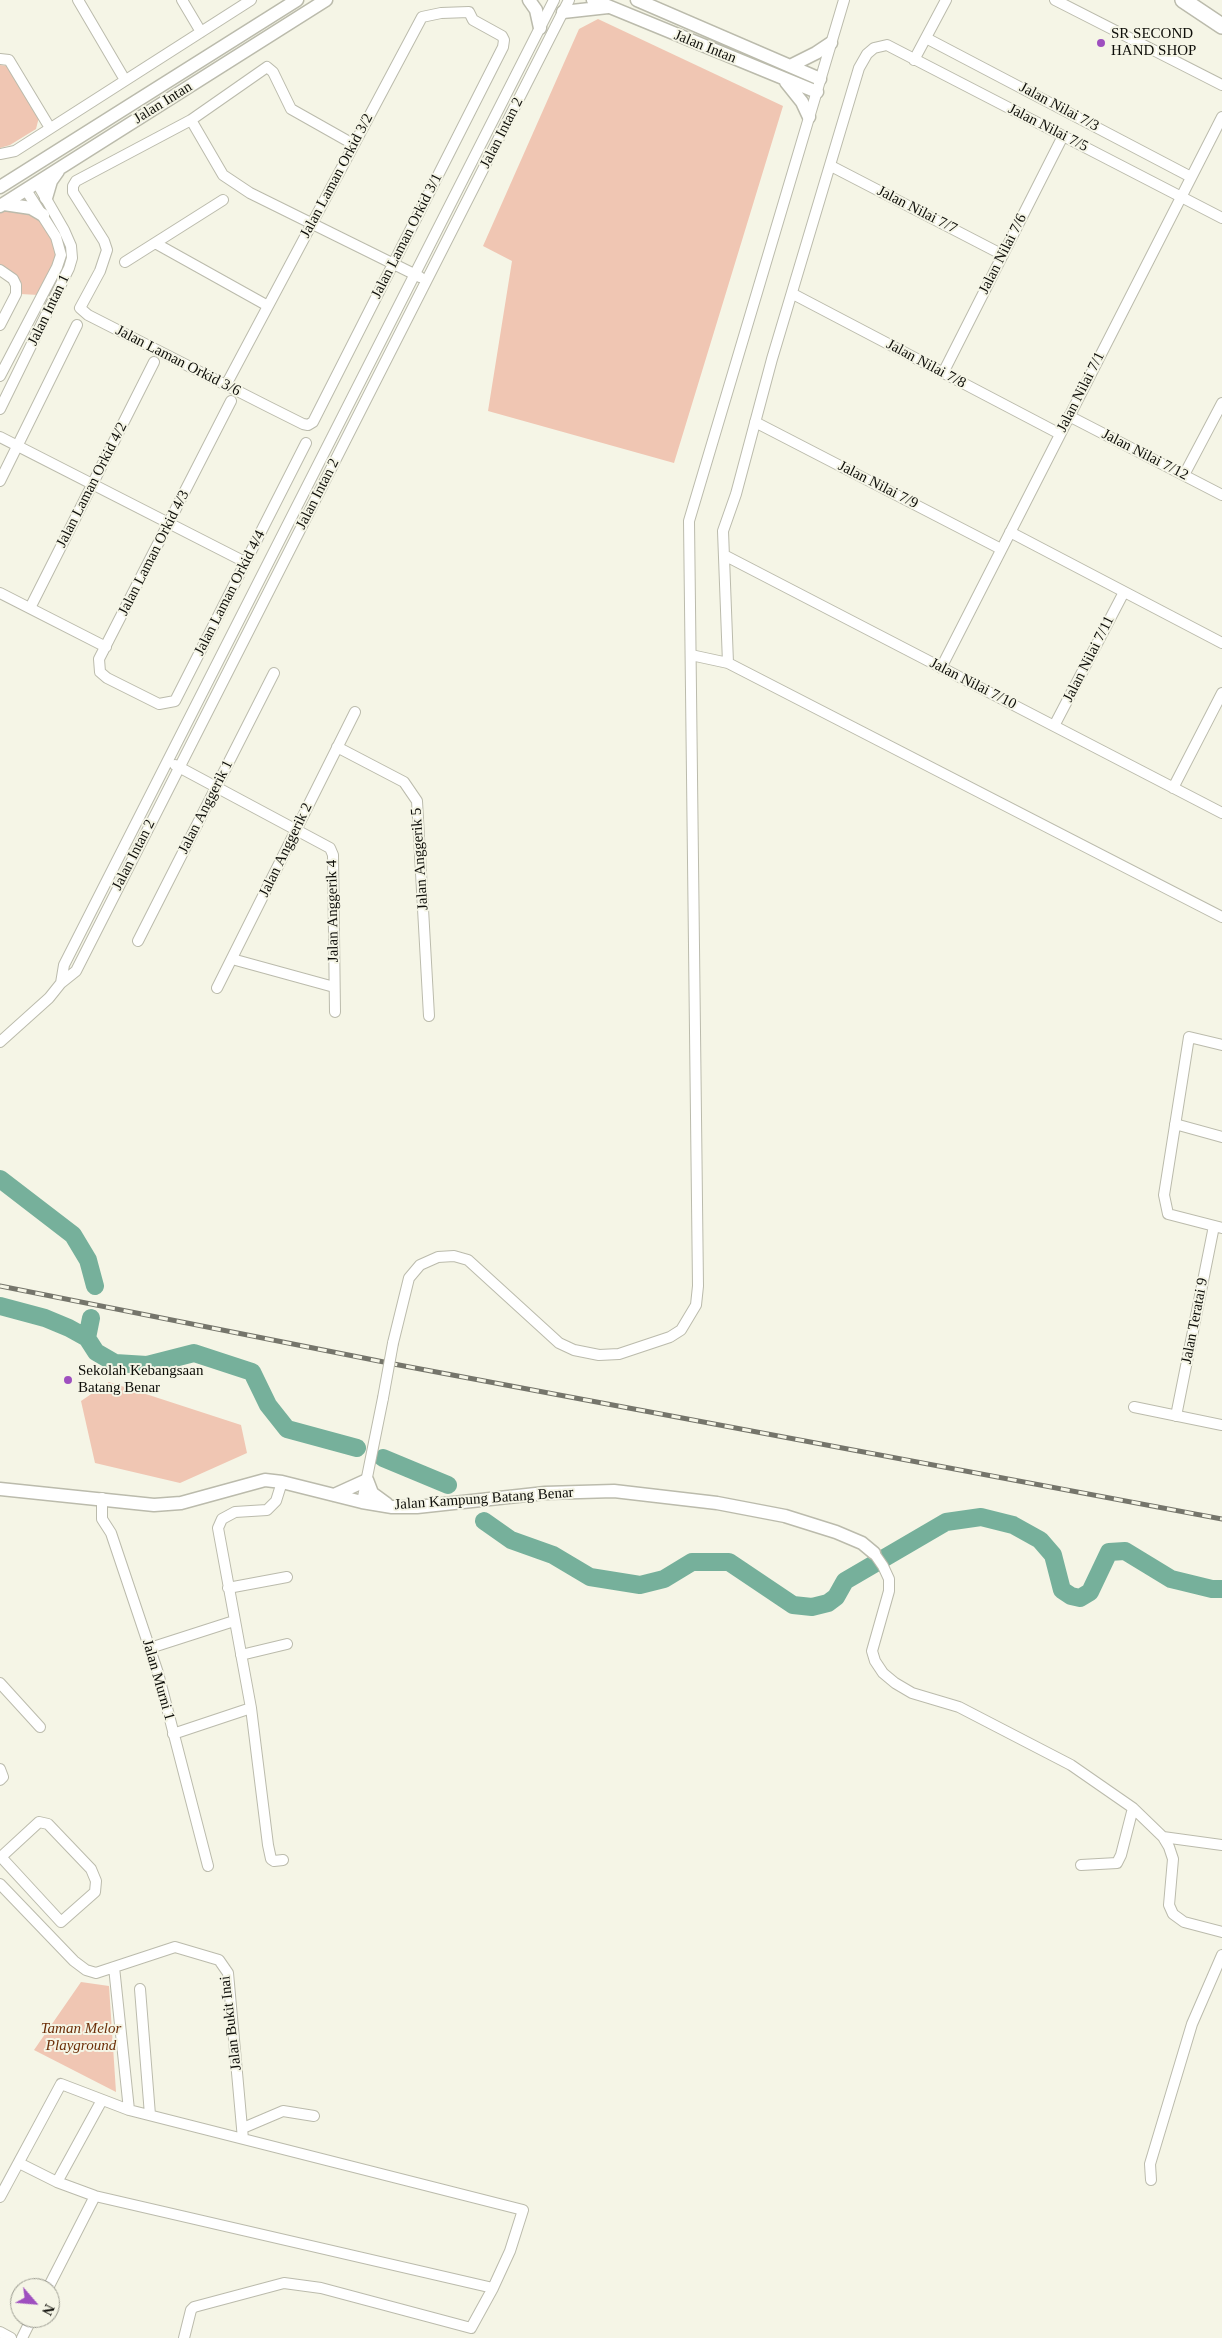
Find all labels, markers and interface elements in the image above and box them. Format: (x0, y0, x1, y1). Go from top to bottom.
place label: SR SECOND HAND SHOP (1111, 25, 1196, 60)
street label: Jalan Intan (671, 26, 739, 68)
marker: SR SECOND HAND SHOP (1095, 37, 1107, 49)
street label: Jalan Intan (131, 78, 195, 128)
street label: Jalan Nilai 7/3 (1016, 79, 1102, 135)
street label: Jalan Intan 2 (477, 95, 527, 171)
street label: Jalan Nilai 7/5 (1005, 100, 1091, 156)
street label: Jalan Laman Orkid 3/2 (297, 111, 377, 241)
street label: Jalan Laman Orkid 3/1 (368, 170, 446, 302)
street label: Jalan Nilai 7/7 (874, 182, 960, 238)
street label: Jalan Nilai 7/6 (975, 211, 1031, 297)
street label: Jalan Intan 1 (24, 272, 74, 348)
street label: Jalan Laman Orkid 3/6 (112, 322, 244, 400)
street label: Jalan Nilai 7/8 (883, 336, 969, 392)
street label: Jalan Nilai 7/1 (1053, 349, 1109, 435)
street label: Jalan Laman Orkid 4/2 (53, 419, 131, 551)
street label: Jalan Nilai 7/12 (1099, 425, 1191, 485)
street label: Jalan Intan 2 (293, 456, 343, 532)
street label: Jalan Nilai 7/9 (835, 457, 921, 513)
street label: Jalan Laman Orkid 4/3 (115, 487, 193, 619)
street label: Jalan Laman Orkid 4/4 (191, 527, 269, 659)
street label: Jalan Nilai 7/11 (1060, 613, 1118, 705)
street label: Jalan Nilai 7/10 (927, 654, 1019, 714)
street label: Jalan Anggerik 1 (175, 757, 237, 857)
street label: Jalan Anggerik 2 (255, 800, 317, 900)
street label: Jalan Anggerik 5 (407, 807, 433, 911)
street label: Jalan Intan 2 (109, 817, 159, 893)
street label: Jalan Anggerik 4 (323, 860, 343, 962)
street label: Jalan Teratai 9 (1178, 1276, 1212, 1366)
place label: Sekolah Kebangsaan Batang Benar (78, 1362, 203, 1397)
marker: Sekolah Kebangsaan Batang Benar (62, 1374, 74, 1386)
street label: Jalan Kampung Batang Benar (394, 1484, 574, 1514)
street label: Jalan Murni 1 (138, 1637, 178, 1723)
street label: Jalan Bukit Inai (216, 1975, 246, 2071)
park label: Taman Melor Playground (41, 2020, 121, 2055)
north arrow (10, 2278, 60, 2328)
text: N (39, 2302, 57, 2317)

